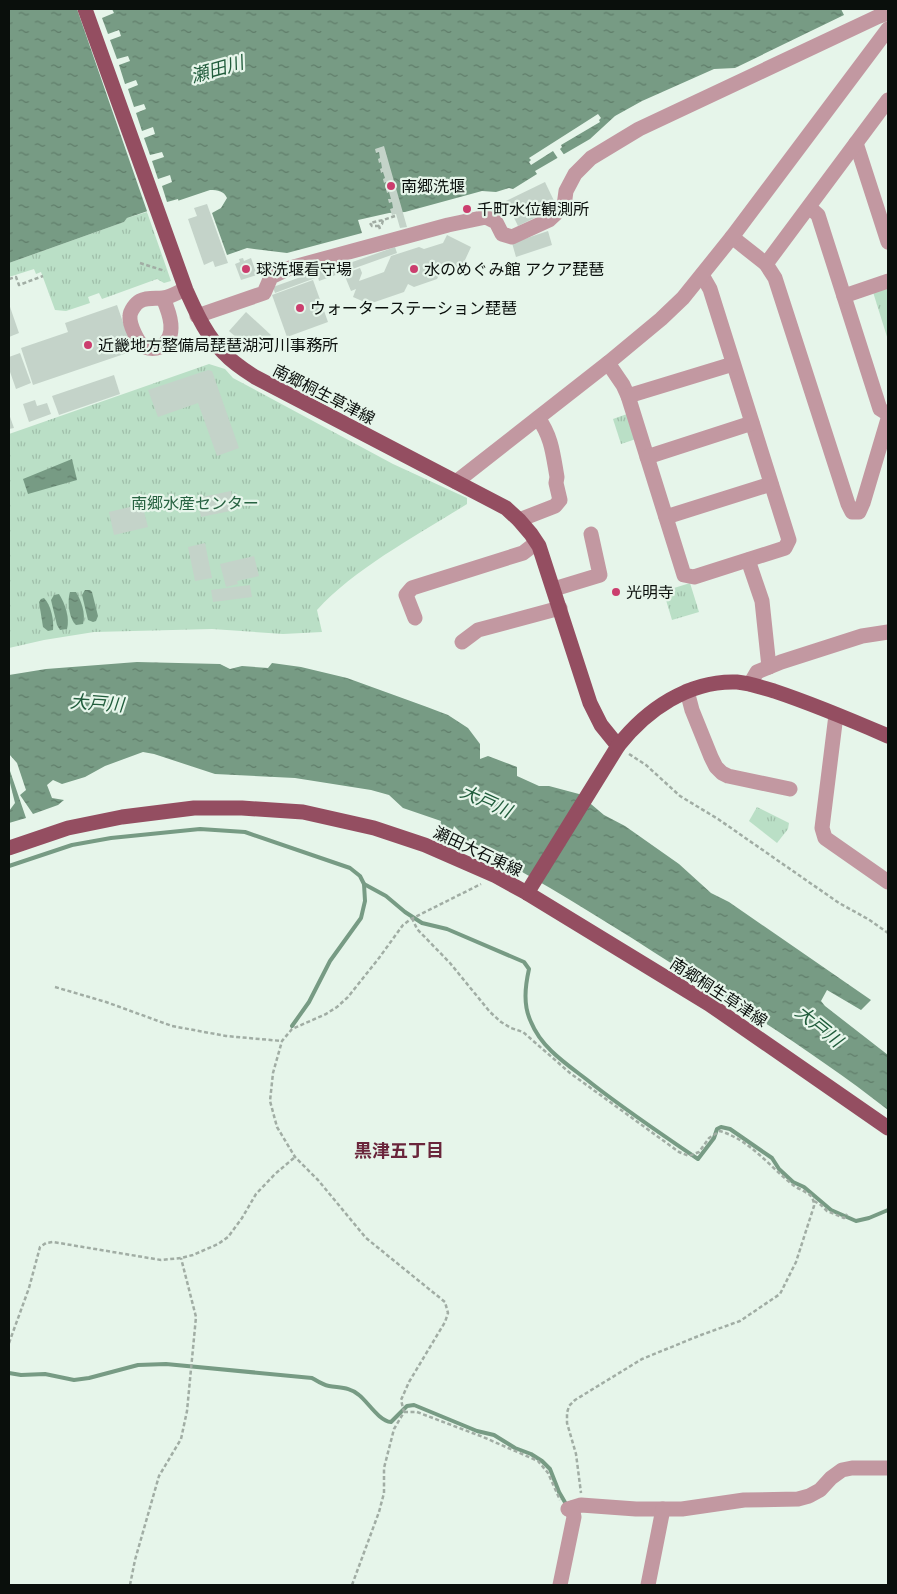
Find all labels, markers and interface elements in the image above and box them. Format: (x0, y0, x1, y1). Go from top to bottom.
water label: 瀬田川 (188, 51, 248, 87)
place label: 南郷洗堰 (401, 176, 465, 196)
marker: 南郷洗堰 (385, 180, 397, 192)
place label: 千町水位観測所 (477, 199, 589, 219)
marker: 千町水位観測所 (461, 203, 473, 215)
place label: 球洗堰看守場 (256, 259, 352, 279)
place label: 水のめぐみ館 アクア琵琶 (424, 259, 604, 279)
marker: 球洗堰看守場 (240, 263, 252, 275)
marker: 水のめぐみ館 アクア琵琶 (408, 263, 420, 275)
place label: ウォーターステーション琵琶 (310, 298, 517, 318)
marker: ウォーターステーション琵琶 (294, 302, 306, 314)
place label: 近畿地方整備局琵琶湖河川事務所 (98, 335, 338, 355)
marker: 近畿地方整備局琵琶湖河川事務所 (82, 339, 94, 351)
street label: 南郷桐生草津線 (270, 360, 378, 428)
park label: 南郷水産センター (131, 493, 259, 513)
place label: 光明寺 (626, 582, 674, 602)
marker: 光明寺 (610, 586, 622, 598)
water label: 大戸川 (69, 691, 127, 715)
water label: 大戸川 (457, 780, 517, 822)
street label: 瀬田大石東線 (430, 822, 526, 880)
street label: 南郷桐生草津線 (667, 953, 771, 1031)
water label: 大戸川 (791, 1001, 848, 1052)
district label: 黒津五丁目 (354, 1140, 444, 1161)

